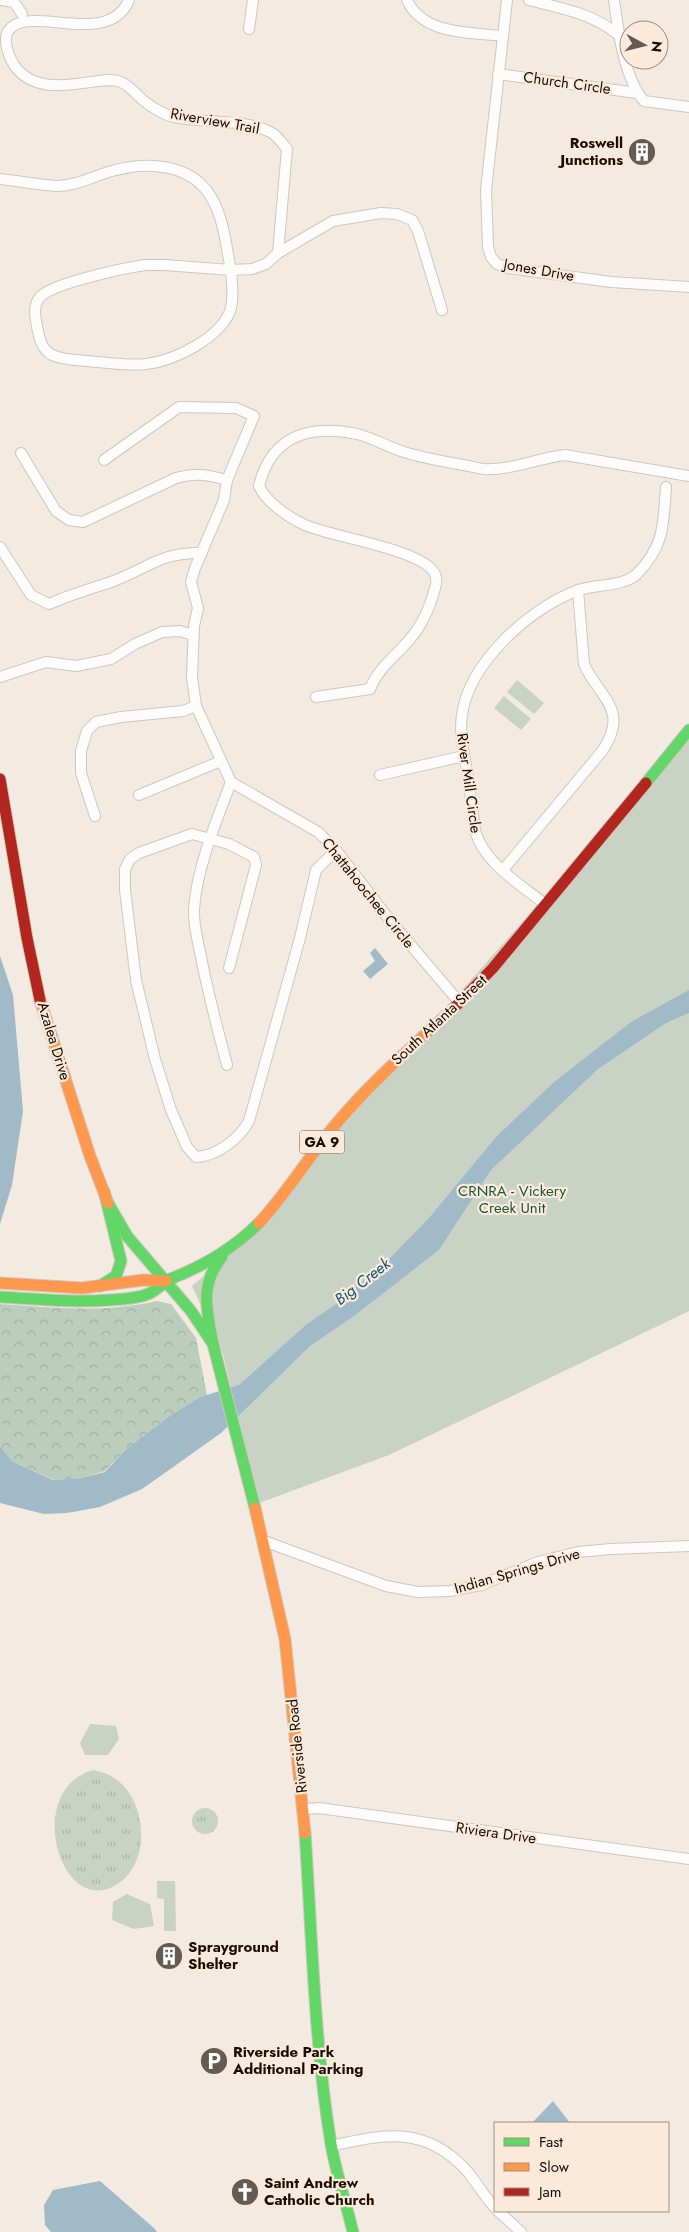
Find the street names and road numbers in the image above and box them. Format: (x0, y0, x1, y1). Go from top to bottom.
street label: Church Circle (522, 66, 612, 100)
street label: Riverview Trail (169, 102, 261, 140)
street label: Jones Drive (500, 253, 576, 287)
street label: River Mill Circle (451, 731, 487, 835)
street label: Chattahoochee Circle (317, 833, 420, 953)
street label: South Atlanta Street (386, 970, 492, 1070)
street label: Azalea Drive (32, 999, 76, 1083)
road number: GA 9 (300, 1130, 344, 1154)
street label: Indian Springs Drive (452, 1542, 583, 1599)
street label: Riverside Road (281, 1698, 313, 1794)
street label: Riviera Drive (454, 1816, 538, 1850)

